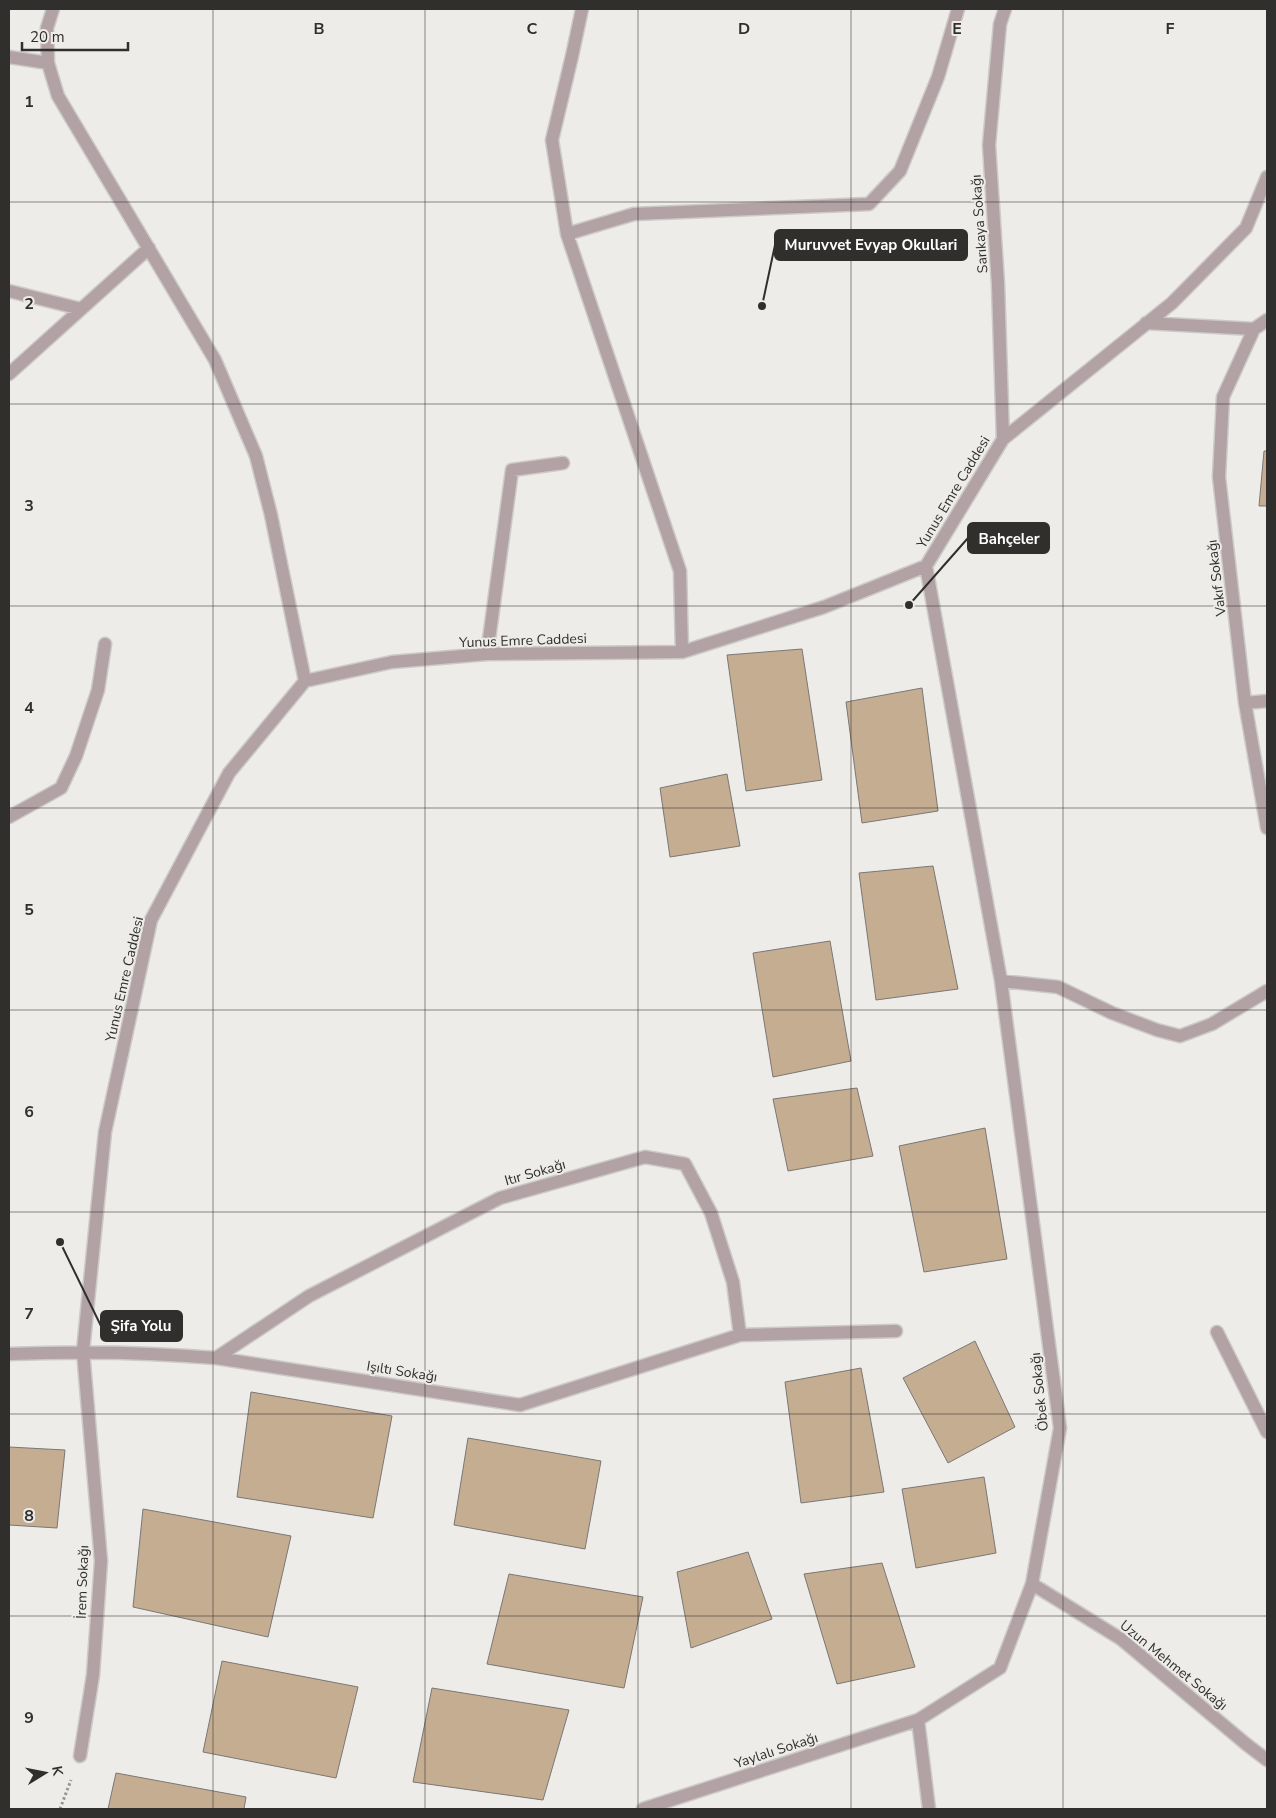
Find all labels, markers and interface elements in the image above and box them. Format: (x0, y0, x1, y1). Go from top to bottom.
text: B (313, 18, 325, 40)
text: C (527, 18, 538, 40)
text: D (738, 18, 750, 40)
text: E (952, 18, 962, 40)
text: F (1166, 18, 1175, 40)
scale bar (22, 20, 129, 52)
text: 20 m (30, 27, 65, 47)
text: 1 (24, 91, 34, 113)
street label: Sarıkaya Sokağı (967, 174, 992, 274)
callout: Muruvvet Evyap Okullari (775, 230, 967, 260)
text: Muruvvet Evyap Okullari (785, 235, 957, 255)
text: 2 (24, 293, 34, 315)
street label: Yunus Emre Caddesi (912, 433, 994, 553)
text: 3 (24, 495, 34, 517)
callout: Bahçeler (968, 523, 1049, 553)
text: Bahçeler (978, 529, 1040, 549)
street label: Vakıf Sokağı (1202, 539, 1231, 618)
street label: Yunus Emre Caddesi (458, 629, 587, 652)
text: 4 (24, 697, 34, 719)
text: 5 (24, 899, 34, 921)
street label: Yunus Emre Caddesi (101, 915, 148, 1044)
text: 6 (24, 1101, 34, 1123)
street label: Itır Sokağı (502, 1155, 568, 1190)
text: 7 (24, 1303, 34, 1325)
callout: Şifa Yolu (101, 1311, 182, 1341)
text: Şifa Yolu (110, 1316, 172, 1336)
street label: Öbek Sokağı (1026, 1352, 1053, 1432)
street label: Işıltı Sokağı (365, 1357, 439, 1386)
text: 8 (24, 1505, 34, 1527)
street label: İrem Sokağı (72, 1545, 93, 1619)
street label: Uzun Mehmet Sokağı (1116, 1616, 1232, 1715)
text: 9 (24, 1707, 34, 1729)
street label: Yaylalı Sokağı (731, 1728, 820, 1773)
north arrow (20, 1748, 70, 1798)
text: K (47, 1765, 68, 1778)

